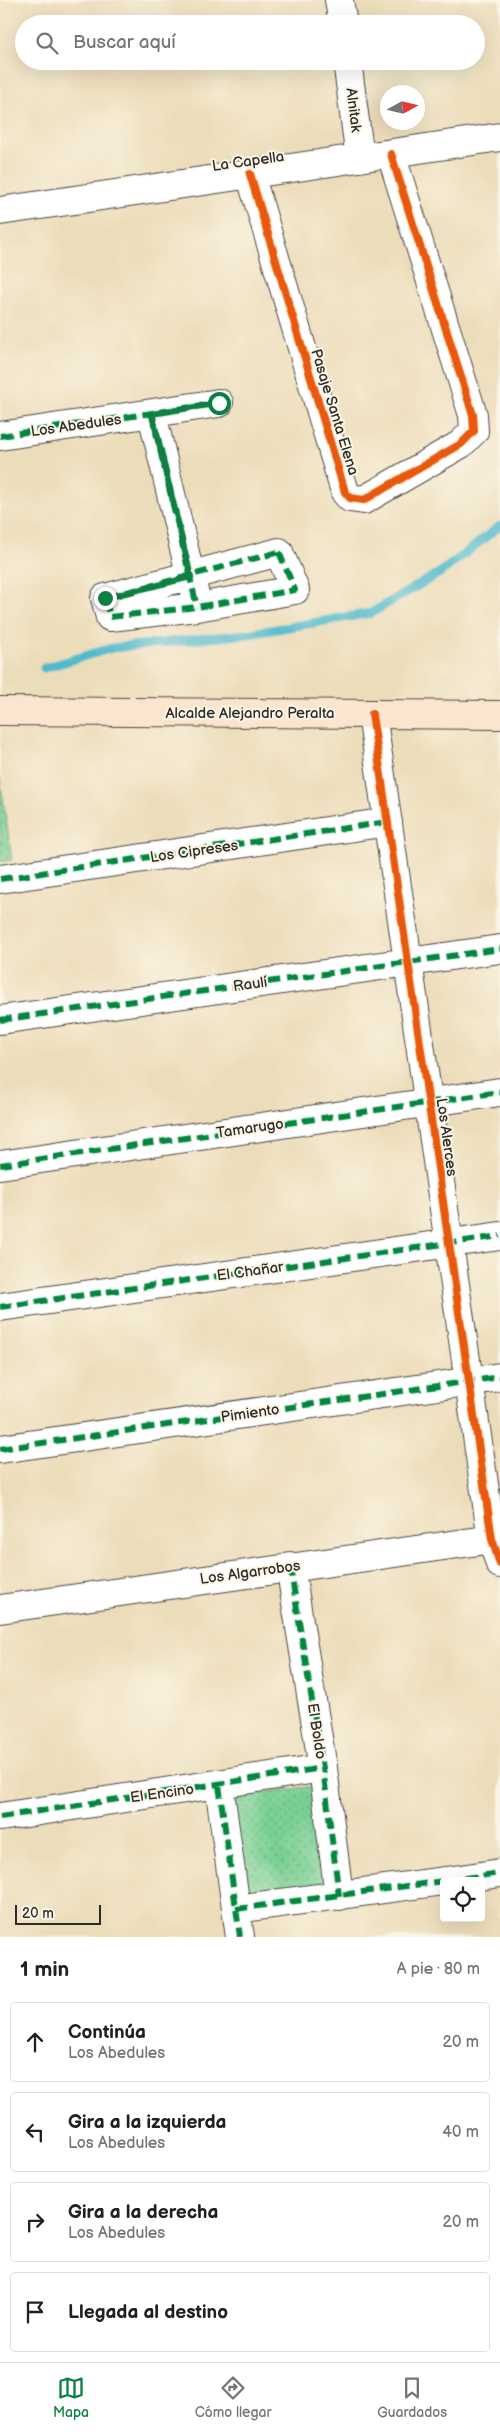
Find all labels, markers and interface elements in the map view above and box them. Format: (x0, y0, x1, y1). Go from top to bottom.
search box (15, 15, 485, 70)
icon: search (33, 29, 61, 57)
text: Buscar aquí (73, 31, 176, 54)
north arrow (380, 85, 425, 130)
street label: Alnitak (341, 87, 366, 134)
street label: La Capella (211, 147, 285, 176)
street label: Pasaje Santa Elena (306, 347, 363, 478)
route start (208, 392, 231, 415)
street label: Los Abedules (30, 410, 123, 441)
route end (94, 587, 117, 610)
street label: Alcalde Alejandro Peralta (165, 704, 335, 723)
street label: Los Cipreses (149, 836, 240, 867)
street label: Raulí (232, 973, 269, 996)
street label: Los Alerces (432, 1097, 461, 1178)
street label: Tamarugo (215, 1114, 285, 1143)
street label: El Chañar (216, 1257, 285, 1286)
street label: Pimiento (220, 1400, 281, 1427)
street label: Los Algarrobos (199, 1556, 302, 1589)
street label: El Boldo (303, 1702, 330, 1760)
street label: El Encino (129, 1780, 195, 1807)
map controls (440, 1877, 485, 1922)
button: locate (440, 1877, 485, 1922)
scale bar (15, 1902, 101, 1925)
text: 20 m (22, 1905, 54, 1922)
text: 1 min (20, 1957, 69, 1982)
text: A pie · 80 m (397, 1960, 480, 1979)
text: Continúa (68, 2021, 146, 2044)
icon: ahead (21, 2028, 49, 2056)
text: 20 m (443, 2033, 479, 2052)
text: Los Abedules (68, 2044, 165, 2063)
text: Gira a la izquierda (68, 2111, 226, 2134)
icon: left (21, 2118, 49, 2146)
text: 40 m (442, 2123, 479, 2142)
text: Los Abedules (68, 2134, 165, 2153)
text: Gira a la derecha (68, 2201, 218, 2224)
icon: right (21, 2208, 49, 2236)
text: 20 m (443, 2213, 479, 2232)
text: Los Abedules (68, 2224, 165, 2243)
icon: arrive (21, 2298, 49, 2326)
text: Llegada al destino (68, 2301, 228, 2324)
tab: Mapa (53, 2374, 89, 2421)
tab: Cómo llegar (195, 2374, 271, 2421)
tab: Guardados (377, 2374, 447, 2421)

